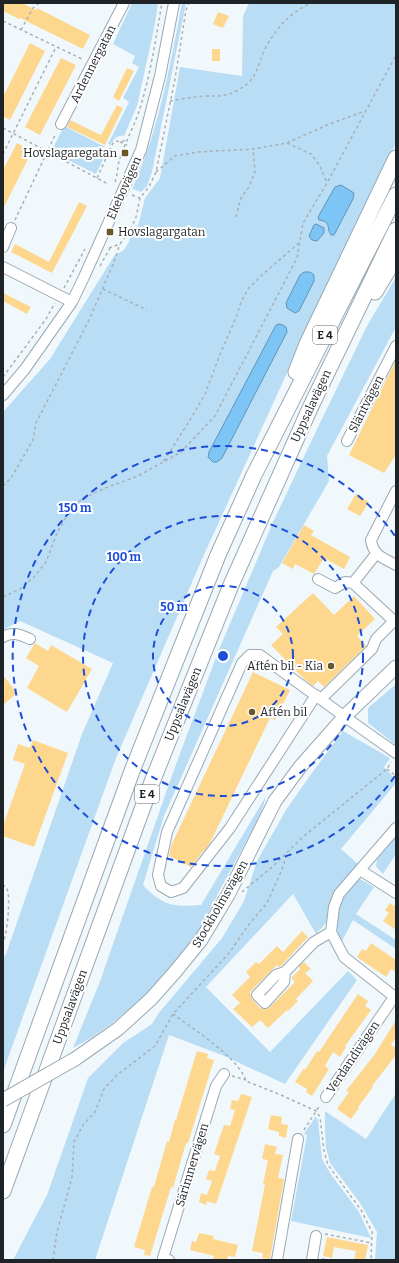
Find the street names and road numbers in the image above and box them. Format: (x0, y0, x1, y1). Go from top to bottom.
street label: Ardennergatan (67, 22, 119, 105)
street label: Ekebovägen (104, 154, 144, 222)
road number: E 4 (313, 326, 337, 344)
street label: Uppsalavägen (288, 367, 334, 445)
street label: Släntvägen (346, 373, 387, 435)
street label: Uppsalavägen (162, 665, 204, 743)
road number: E 4 (135, 785, 159, 803)
street label: Stockholmsvägen (189, 857, 251, 950)
street label: Uppsalavägen (50, 967, 90, 1046)
street label: Verdandivägen (324, 1018, 383, 1096)
street label: Särimnervägen (173, 1121, 211, 1208)

